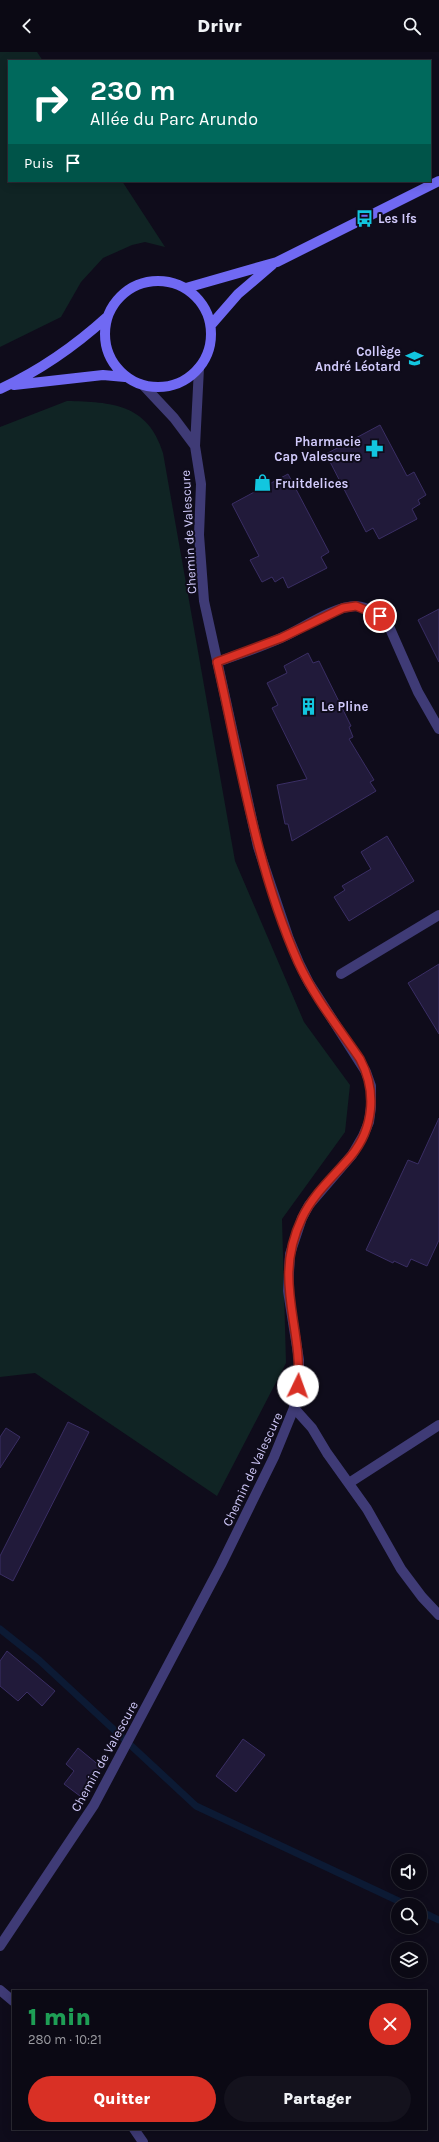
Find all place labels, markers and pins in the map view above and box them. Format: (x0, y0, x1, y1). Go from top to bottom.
bus stop icon: Les Ifs (355, 208, 375, 228)
place label: Les Ifs (378, 211, 417, 226)
place label: Collège André Léotard (315, 344, 401, 374)
school or university icon: Collège André Léotard (404, 348, 424, 368)
place label: Pharmacie Cap Valescure (274, 434, 361, 464)
pharmacy icon: Pharmacie Cap Valescure (364, 438, 384, 458)
shop icon: Fruitdelices (252, 473, 272, 493)
place label: Fruitdelices (275, 476, 349, 491)
pin (363, 599, 397, 633)
building icon: Le Pline (298, 696, 318, 716)
place label: Le Pline (321, 699, 368, 714)

